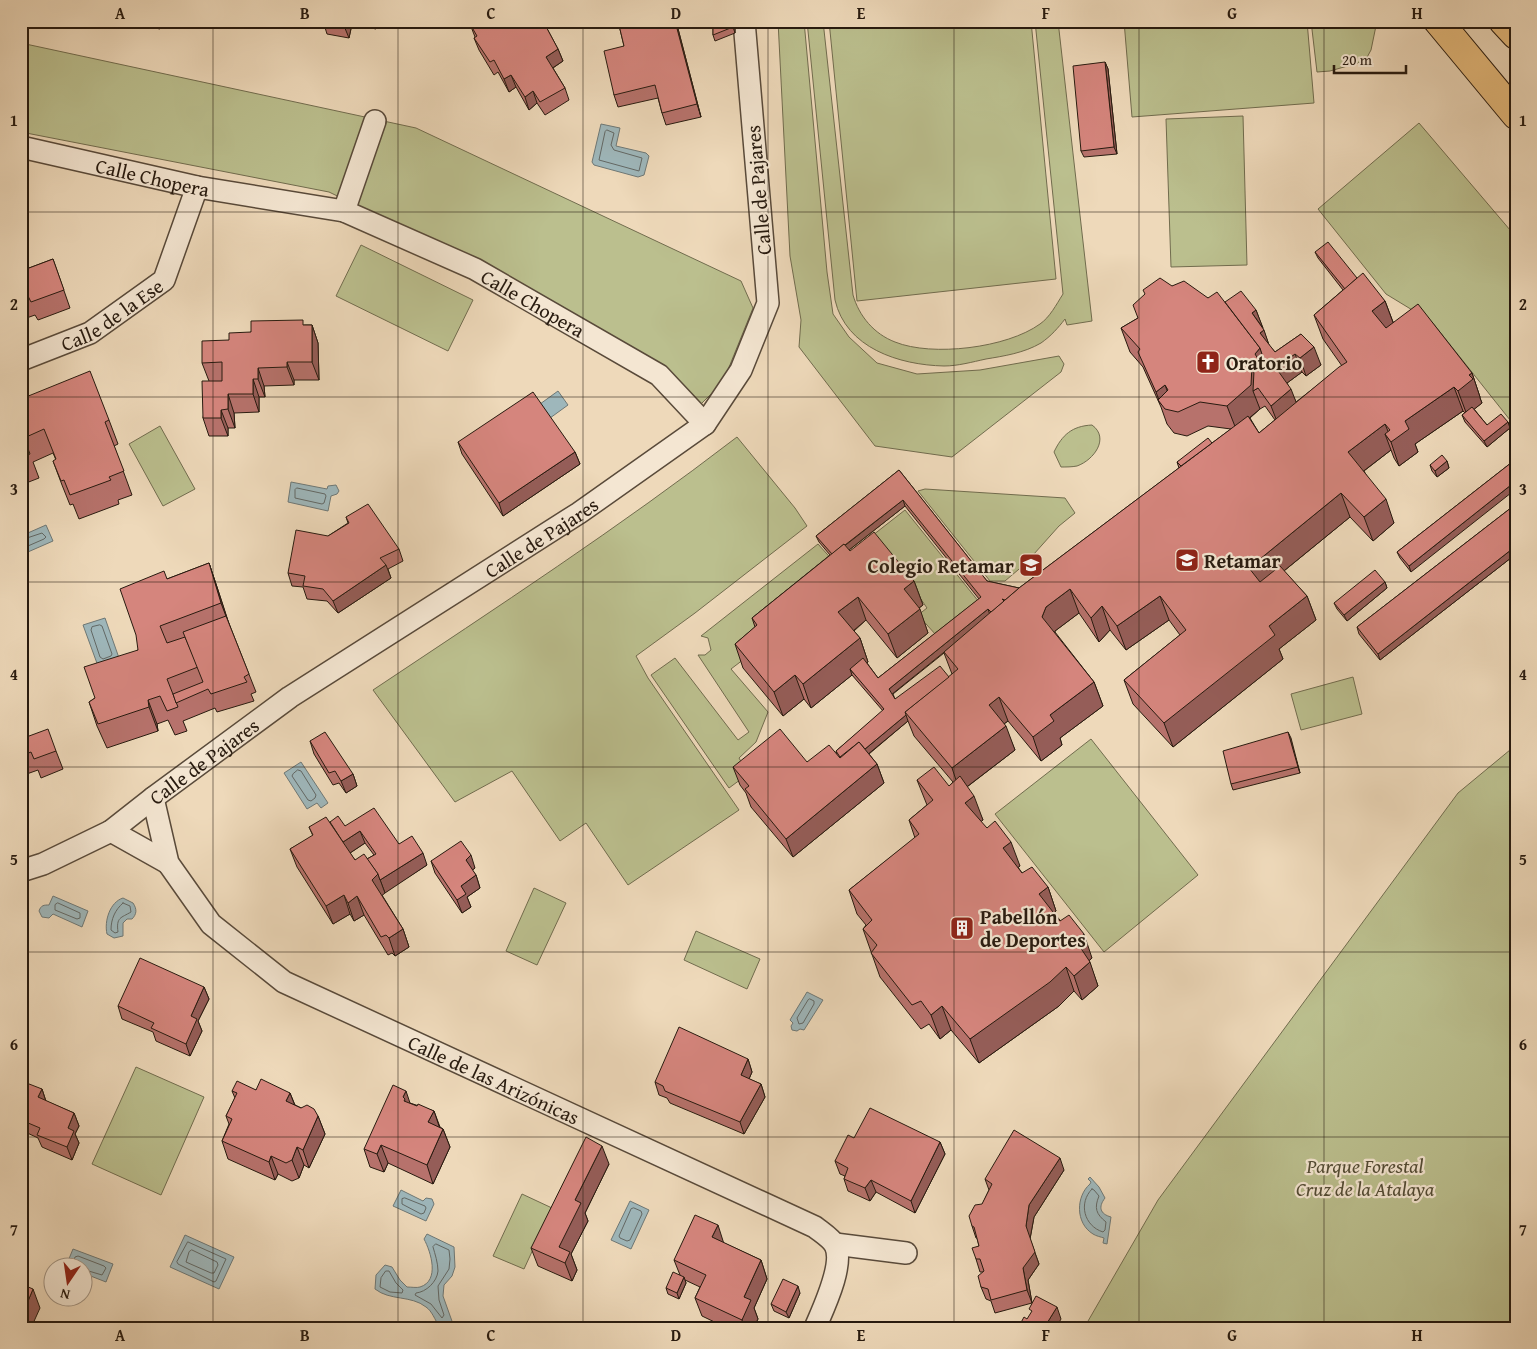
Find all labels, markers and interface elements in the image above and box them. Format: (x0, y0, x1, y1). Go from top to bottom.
text: A (115, 1, 126, 25)
text: B (300, 1, 310, 25)
text: C (486, 1, 496, 25)
text: D (671, 1, 681, 25)
text: E (857, 1, 866, 25)
text: F (1042, 1, 1050, 25)
text: G (1227, 1, 1237, 25)
text: H (1411, 1, 1423, 25)
scale bar (1334, 42, 1407, 74)
text: 20 m (1342, 49, 1373, 70)
text: 1 (10, 108, 18, 132)
text: 1 (1519, 108, 1527, 132)
street label: Calle de Pajares (738, 124, 778, 256)
street label: Calle Chopera (93, 150, 212, 203)
street label: Calle Chopera (476, 261, 591, 344)
street label: Calle de la Ese (56, 271, 169, 358)
text: 2 (10, 292, 18, 316)
text: 2 (1519, 292, 1527, 316)
place label: Oratorio (1226, 348, 1302, 377)
church icon: Oratorio (1195, 349, 1221, 375)
text: 3 (10, 477, 18, 501)
text: 3 (1519, 477, 1527, 501)
street label: Calle de Pajares (478, 489, 604, 584)
place label: Retamar (1204, 546, 1281, 575)
school or university icon: Retamar (1174, 547, 1200, 573)
place label: Colegio Retamar (868, 551, 1014, 580)
school or university icon: Colegio Retamar (1018, 552, 1044, 578)
text: 4 (10, 662, 18, 686)
text: 4 (1519, 662, 1527, 686)
street label: Calle de Pajares (143, 710, 265, 811)
text: 5 (10, 847, 18, 871)
text: 5 (1519, 847, 1527, 871)
place label: Pabellón de Deportes (980, 902, 1086, 954)
building icon: Pabellón de Deportes (949, 915, 975, 941)
street label: Calle de las Arizónicas (404, 1027, 584, 1131)
text: 6 (10, 1032, 18, 1056)
text: 6 (1519, 1032, 1527, 1056)
park label: Parque Forestal Cruz de la Atalaya (1296, 1151, 1435, 1203)
text: 7 (10, 1217, 18, 1241)
text: 7 (1519, 1217, 1527, 1241)
north arrow (42, 1256, 92, 1306)
text: N (58, 1284, 72, 1305)
text: A (115, 1323, 126, 1347)
text: B (300, 1323, 310, 1347)
text: C (486, 1323, 496, 1347)
text: D (671, 1323, 681, 1347)
text: E (857, 1323, 866, 1347)
text: F (1042, 1323, 1050, 1347)
text: G (1227, 1323, 1237, 1347)
text: H (1411, 1323, 1423, 1347)

